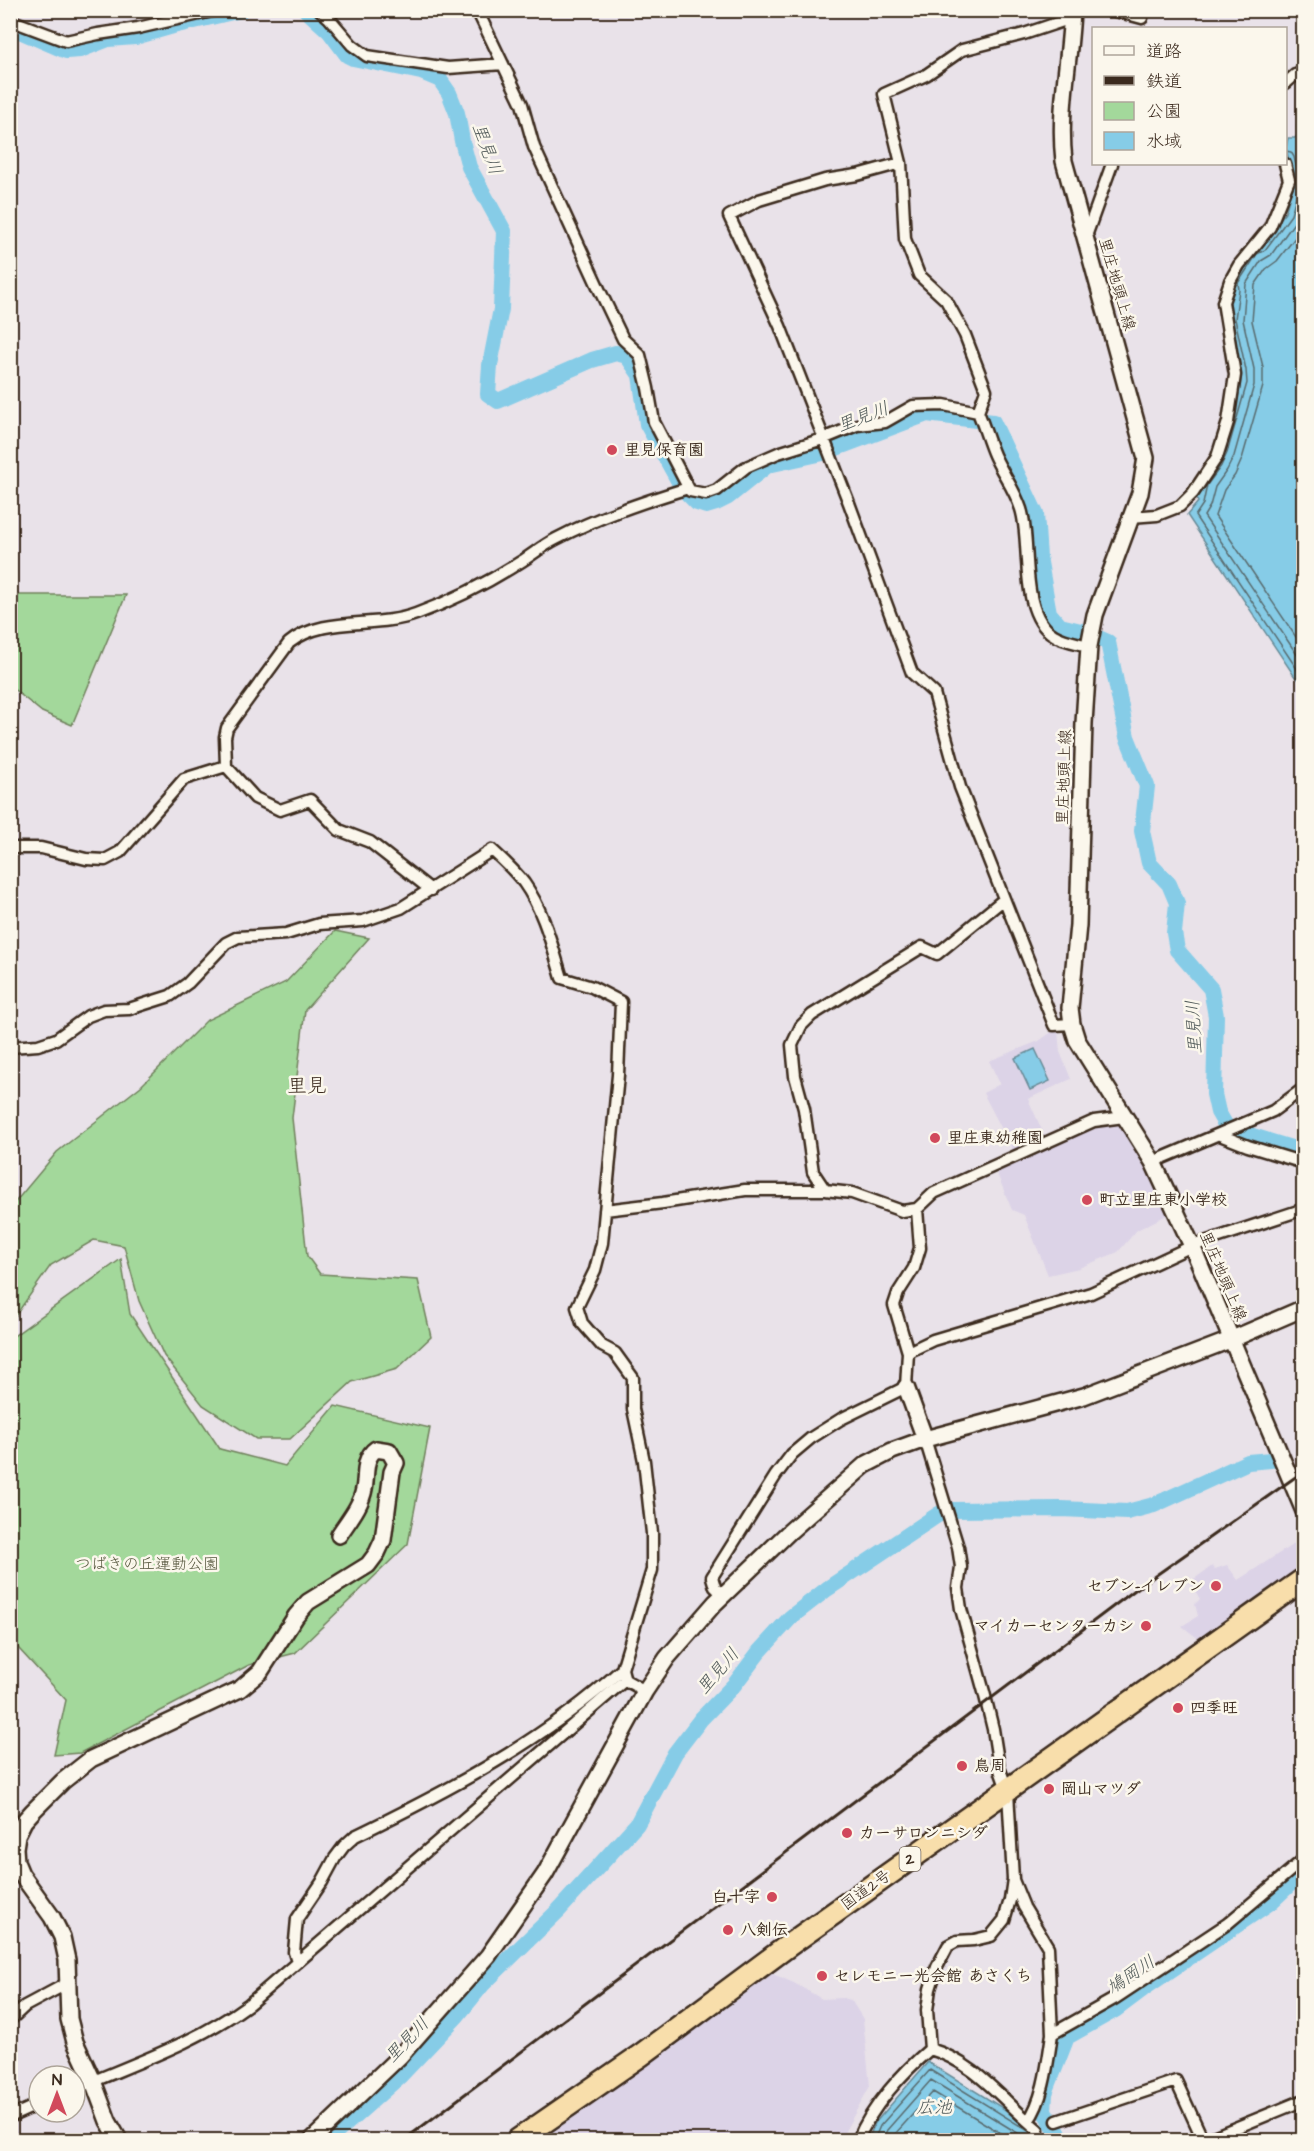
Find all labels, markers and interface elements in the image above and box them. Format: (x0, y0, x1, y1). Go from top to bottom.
legend (1092, 27, 1287, 165)
text: 道路 (1146, 39, 1182, 64)
text: 鉄道 (1146, 69, 1182, 94)
text: 公園 (1146, 99, 1182, 124)
water label: 里見川 (466, 119, 508, 179)
text: 水域 (1146, 129, 1182, 154)
street label: 里庄地頭上線 (1093, 235, 1141, 333)
water label: 里見川 (833, 396, 893, 438)
place label: 里見保育園 (624, 439, 704, 461)
marker: 里見保育園 (605, 443, 619, 457)
street label: 里庄地頭上線 (1051, 729, 1077, 825)
water label: 里見川 (1180, 999, 1208, 1055)
district label: 里見 (287, 1072, 327, 1100)
place label: 里庄東幼稚園 (947, 1127, 1043, 1149)
marker: 里庄東幼稚園 (928, 1131, 942, 1145)
place label: 町立里庄東小学校 (1099, 1189, 1227, 1211)
marker: 町立里庄東小学校 (1080, 1193, 1094, 1207)
street label: 里庄地頭上線 (1194, 1228, 1252, 1324)
park label: つばきの丘運動公園 (75, 1553, 219, 1575)
place label: セブン-イレブン (1087, 1575, 1204, 1597)
marker: セブン-イレブン (1209, 1579, 1223, 1593)
place label: マイカーセンターカシ (974, 1615, 1134, 1637)
marker: マイカーセンターカシ (1139, 1619, 1153, 1633)
water label: 里見川 (691, 1642, 745, 1700)
place label: 四季旺 (1190, 1697, 1238, 1719)
marker: 四季旺 (1171, 1701, 1185, 1715)
place label: 鳥周 (974, 1755, 1006, 1777)
marker: 鳥周 (955, 1759, 969, 1773)
place label: 岡山マツダ (1061, 1778, 1141, 1800)
marker: 岡山マツダ (1042, 1782, 1056, 1796)
place label: カーサロンニシダ (859, 1822, 988, 1844)
marker: カーサロンニシダ (840, 1826, 854, 1840)
road number: 2 (900, 1847, 920, 1871)
street label: 国道2号 (836, 1864, 896, 1916)
place label: 白十字 (712, 1886, 760, 1908)
marker: 白十字 (765, 1890, 779, 1904)
place label: 八剣伝 (740, 1919, 788, 1941)
marker: 八剣伝 (721, 1923, 735, 1937)
water label: 鳩岡川 (1102, 1950, 1160, 2000)
place label: セレモニー光会館 あさくち (834, 1965, 1032, 1987)
marker: セレモニー光会館 あさくち (815, 1969, 829, 1983)
water label: 里見川 (379, 2012, 435, 2068)
north arrow (27, 2064, 87, 2124)
text: N (52, 2069, 62, 2091)
water label: 広池 (916, 2095, 953, 2120)

